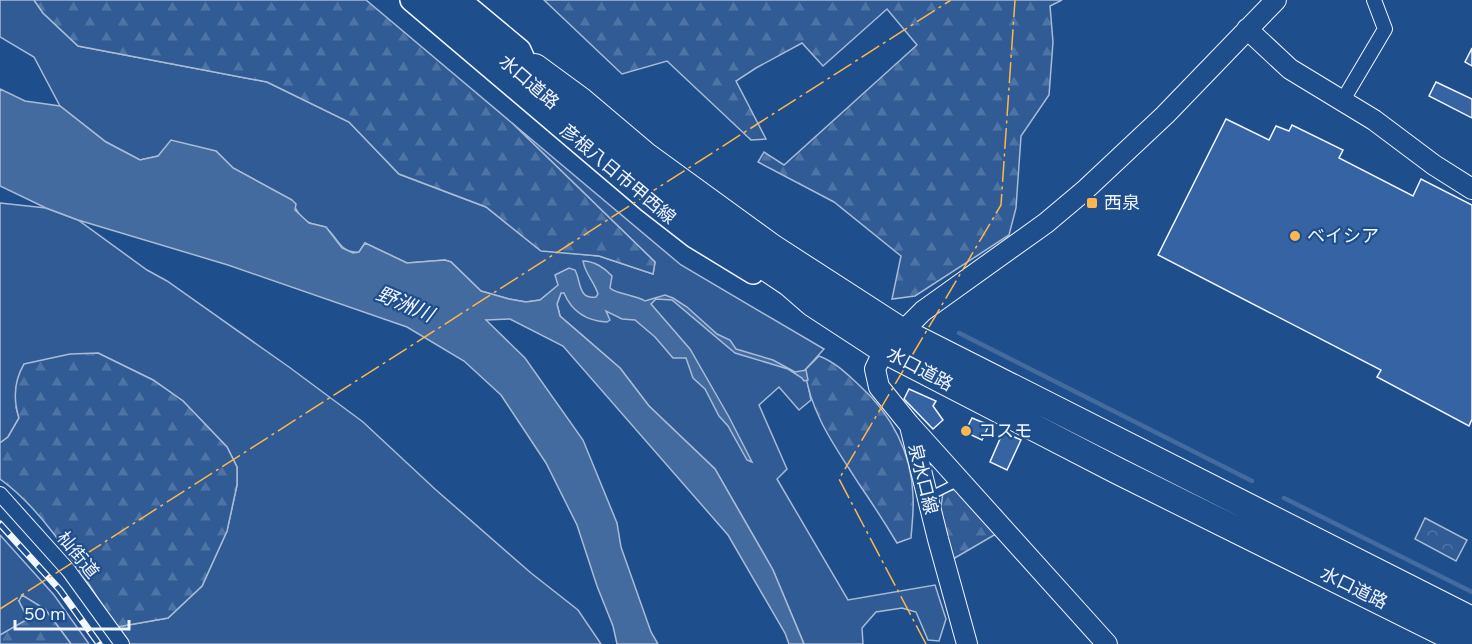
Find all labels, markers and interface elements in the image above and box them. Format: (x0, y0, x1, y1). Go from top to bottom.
street label: 水口道路 (495, 50, 563, 114)
street label: 彦根八日市甲西線 (556, 119, 680, 229)
place label: 西泉 (1104, 192, 1140, 214)
marker: 西泉 (1085, 196, 1099, 210)
place label: ベイシア (1307, 225, 1379, 247)
marker: ベイシア (1288, 229, 1302, 243)
water label: 野洲川 (373, 281, 439, 328)
street label: 水口道路 (883, 342, 957, 396)
place label: コスモ (978, 420, 1032, 442)
marker: コスモ (959, 424, 973, 438)
street label: 泉水口線 (904, 441, 942, 517)
street label: 杣街道 (52, 527, 104, 583)
street label: 水口道路 (1317, 562, 1391, 614)
scale bar (15, 593, 129, 631)
text: 50 m (24, 603, 66, 625)

